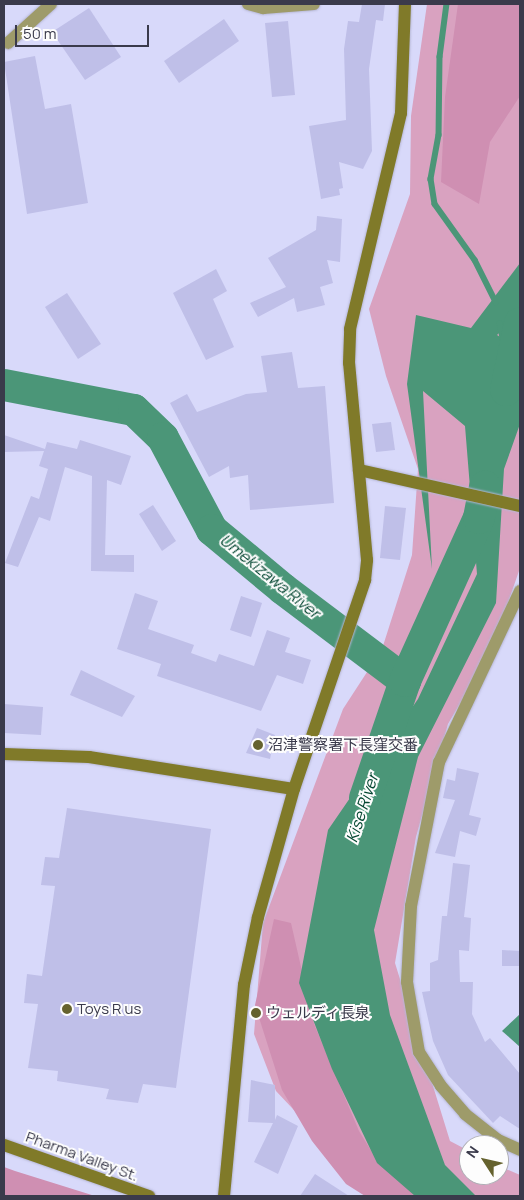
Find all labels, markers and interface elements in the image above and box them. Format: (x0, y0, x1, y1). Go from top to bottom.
scale bar (18, 15, 151, 47)
text: 50 m (23, 23, 57, 44)
water label: Umekizawa River (216, 530, 324, 622)
place label: 沼津警察署下長窪交番 (268, 736, 418, 754)
marker: 沼津警察署下長窪交番 (252, 739, 264, 751)
water label: Kise River (342, 771, 382, 845)
place label: Toys R us (77, 1000, 141, 1018)
marker: Toys R us (61, 1003, 73, 1015)
place label: ウェルディ長泉 (266, 1004, 371, 1022)
marker: ウェルディ長泉 (250, 1007, 262, 1019)
street label: Pharma Valley St. (23, 1127, 141, 1185)
north arrow (459, 1135, 509, 1185)
text: N (461, 1142, 483, 1161)

